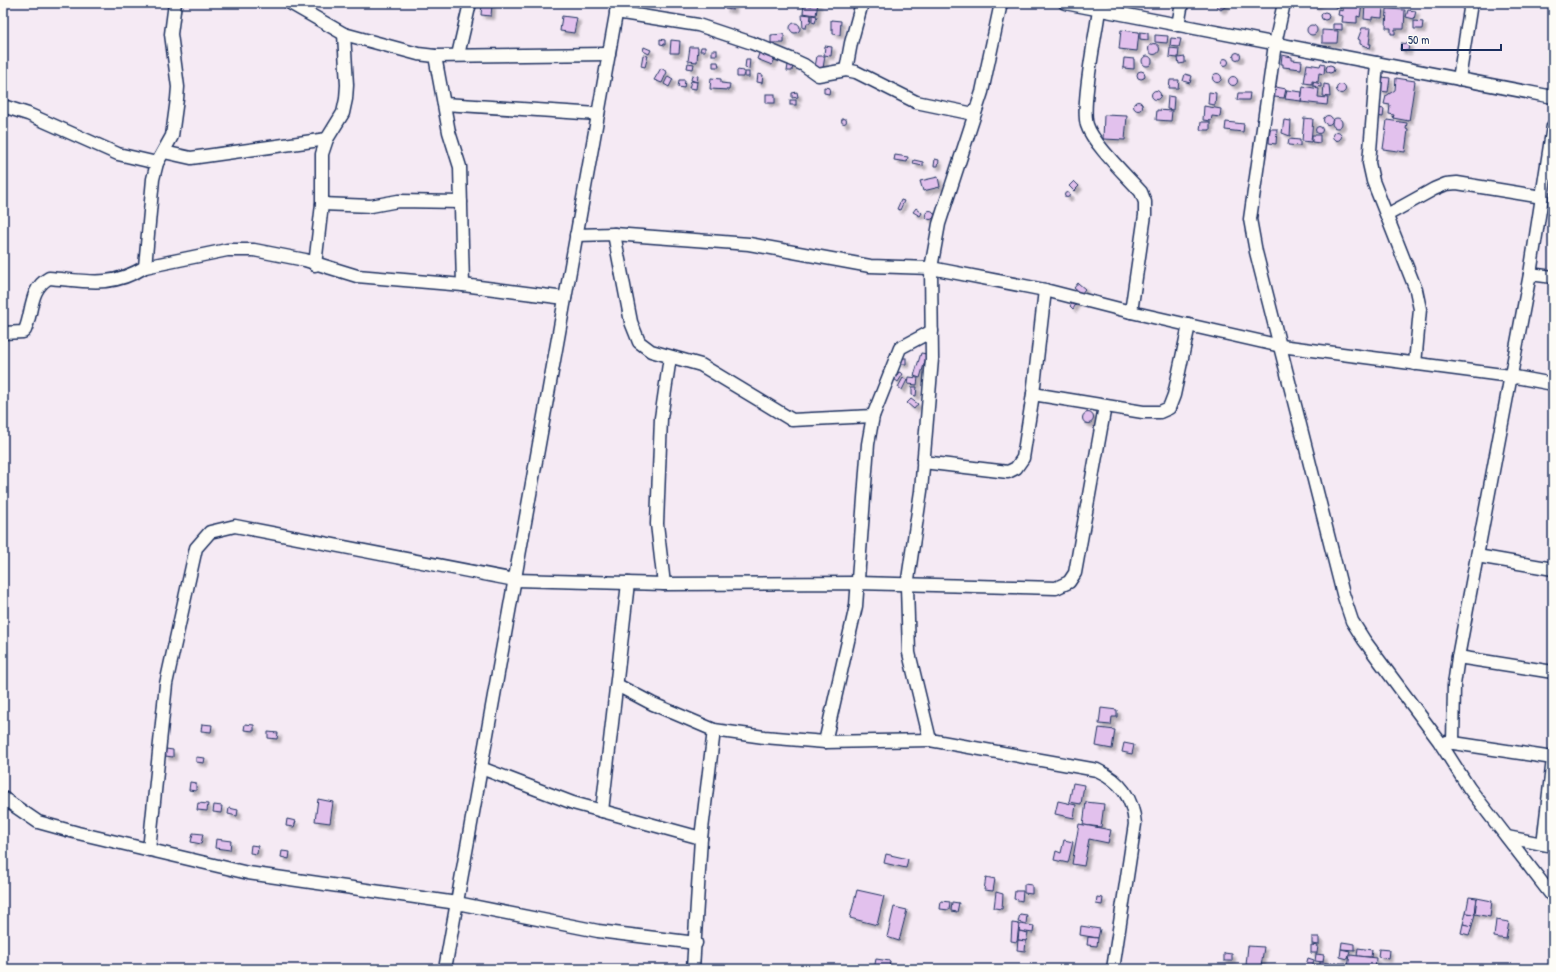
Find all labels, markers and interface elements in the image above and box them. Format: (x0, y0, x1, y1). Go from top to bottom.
scale bar (1402, 26, 1501, 52)
text: 50 m (1408, 31, 1429, 48)

